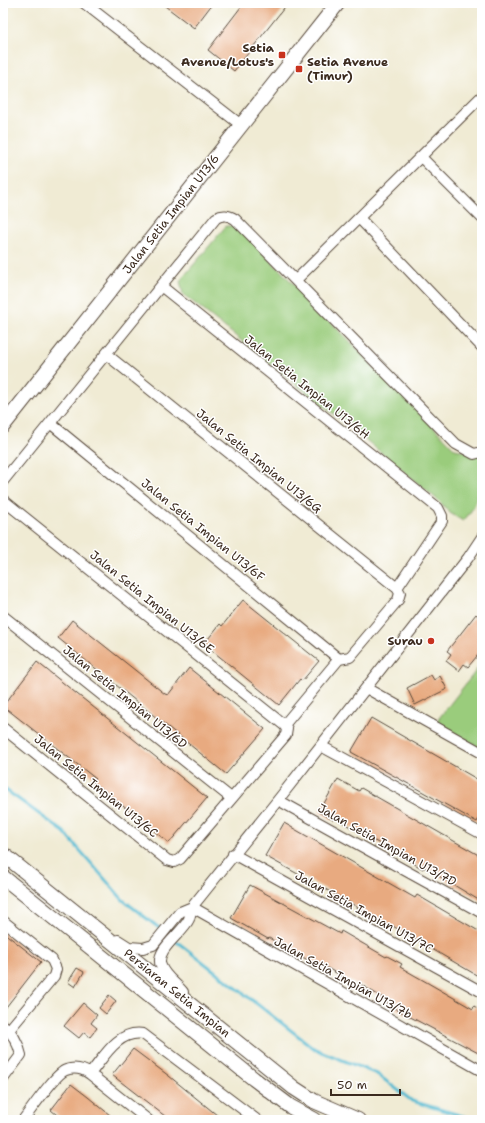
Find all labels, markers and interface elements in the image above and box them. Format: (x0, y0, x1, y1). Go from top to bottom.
place label: Setia Avenue/Lotus's (181, 40, 275, 70)
marker: Setia Avenue/Lotus's (277, 50, 287, 60)
place label: Setia Avenue (Timur) (307, 54, 388, 84)
marker: Setia Avenue (Timur) (294, 64, 304, 74)
street label: Jalan Setia Impian U13/6 (119, 151, 223, 277)
street label: Jalan Setia Impian U13/6H (241, 331, 373, 443)
street label: Jalan Setia Impian U13/6G (193, 405, 325, 517)
street label: Jalan Setia Impian U13/6F (138, 475, 268, 585)
street label: Jalan Setia Impian U13/6E (87, 547, 217, 657)
place label: Surau (387, 633, 423, 649)
marker: Surau (426, 636, 436, 646)
street label: Jalan Setia Impian U13/6D (59, 642, 191, 752)
street label: Jalan Setia Impian U13/6C (31, 731, 161, 841)
street label: Jalan Setia Impian U13/7D (315, 800, 459, 890)
street label: Jalan Setia Impian U13/7C (292, 867, 436, 957)
street label: Jalan Setia Impian U13/7b (271, 933, 415, 1023)
street label: Persiaran Setia Impian (121, 945, 233, 1041)
scale bar (331, 1071, 400, 1097)
text: 50 m (337, 1077, 367, 1093)

